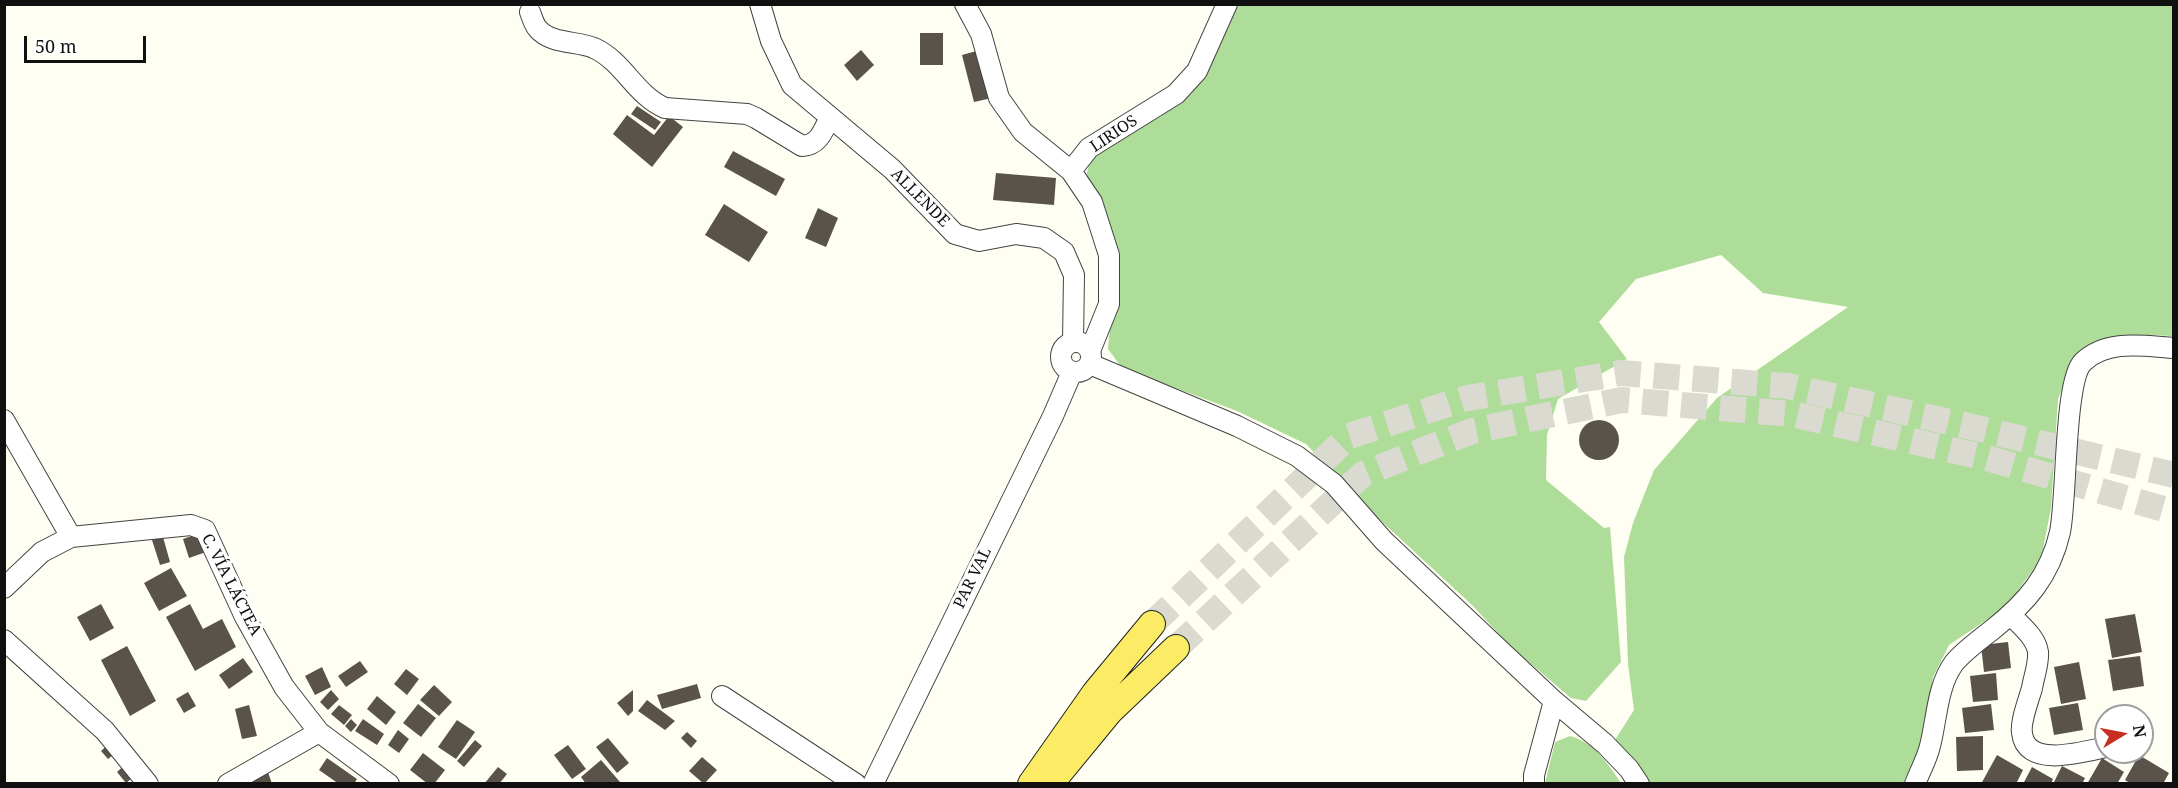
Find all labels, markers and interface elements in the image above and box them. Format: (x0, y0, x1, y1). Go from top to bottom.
scale bar (27, 24, 148, 62)
text: 50 m (35, 34, 77, 58)
street label: LIRIOS (1087, 111, 1141, 157)
street label: ALLENDE (887, 165, 953, 231)
street label: C. VÍA LÁCTEA (197, 531, 265, 639)
street label: PAR VAL (950, 544, 996, 612)
north arrow (2094, 704, 2154, 764)
text: N (2128, 723, 2152, 739)

